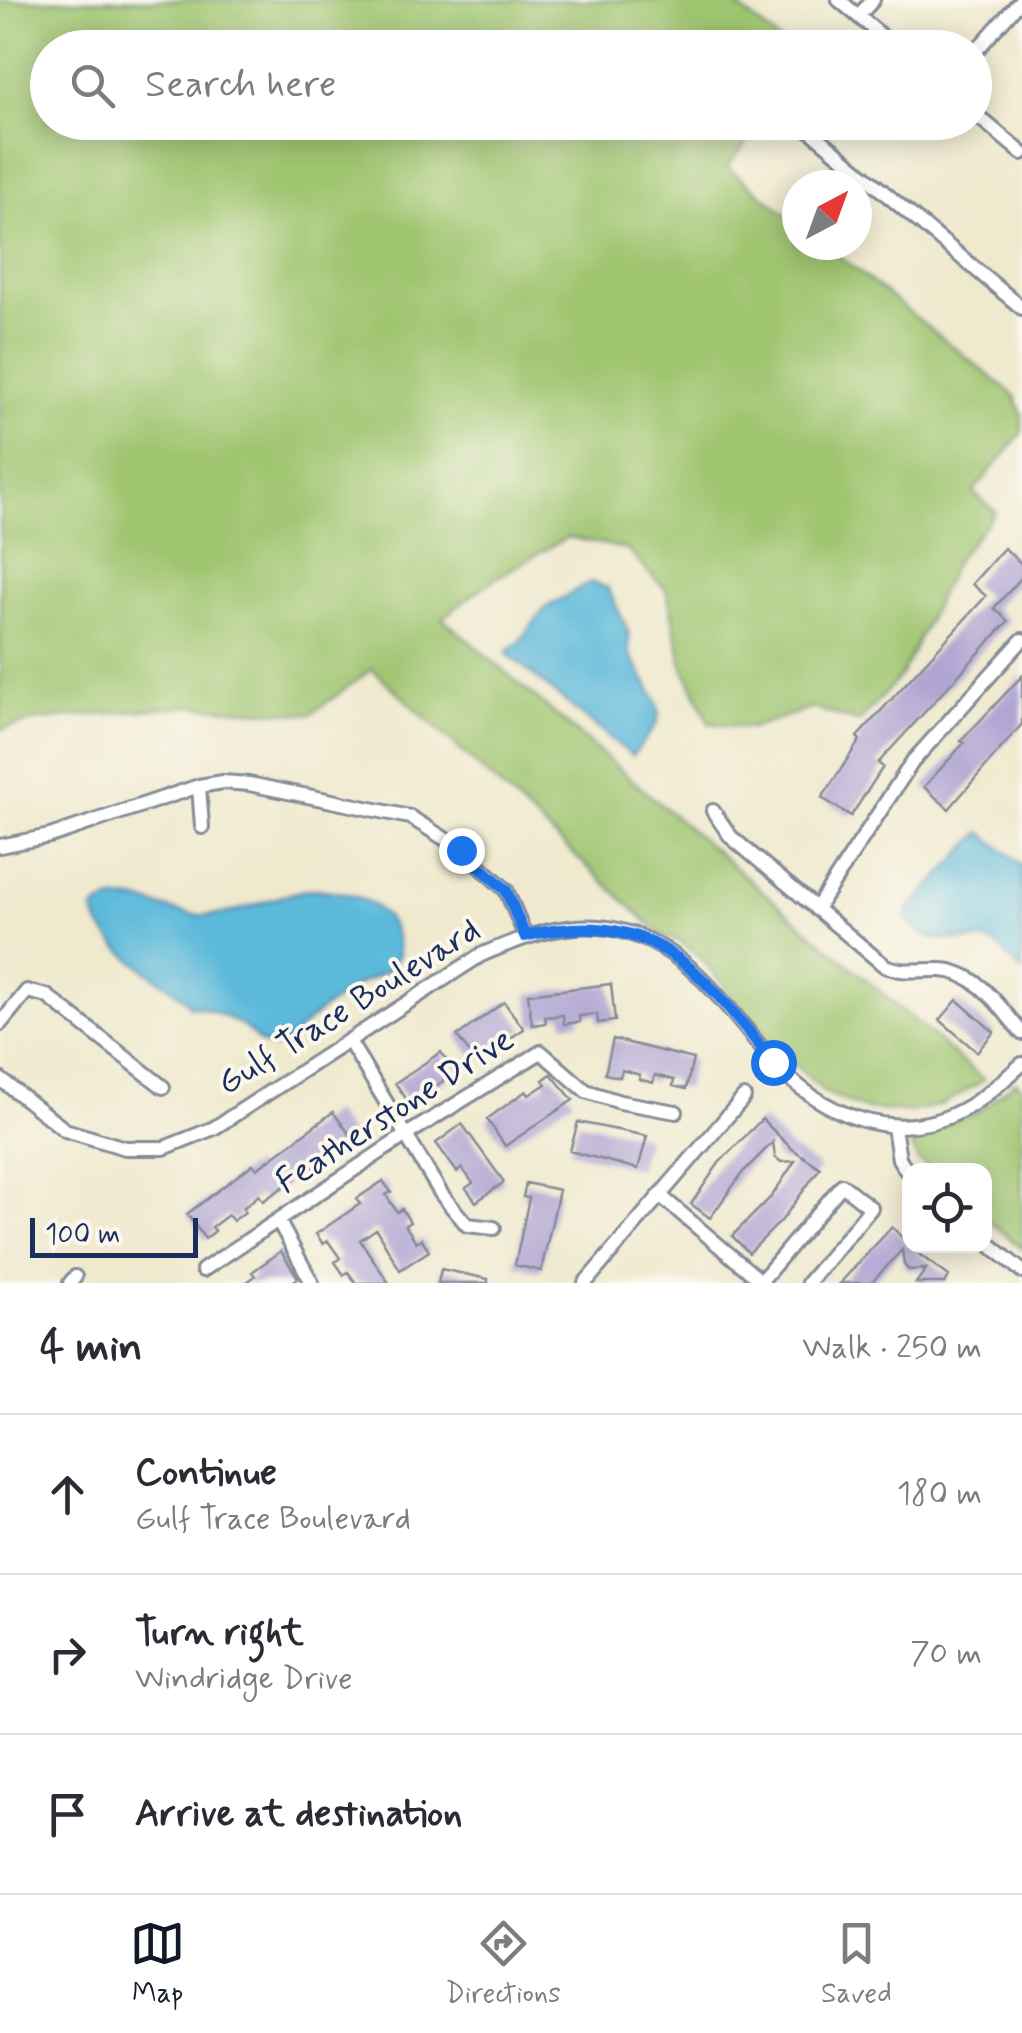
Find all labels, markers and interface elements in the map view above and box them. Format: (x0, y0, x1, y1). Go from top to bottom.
search box (30, 30, 992, 140)
icon: search (65, 58, 120, 113)
text: Search here (145, 61, 336, 110)
north arrow (782, 170, 872, 260)
route end (439, 828, 485, 874)
street label: Gulf Trace Boulevard (209, 908, 489, 1106)
street label: Featherstone Drive (267, 1017, 523, 1205)
route start (751, 1040, 797, 1086)
map controls (902, 1163, 992, 1253)
button: locate (902, 1163, 992, 1253)
scale bar (30, 1213, 198, 1258)
text: 100 m (45, 1217, 120, 1254)
text: 4 min (40, 1321, 142, 1376)
text: Walk · 250 m (802, 1327, 982, 1369)
text: Continue (135, 1449, 277, 1498)
icon: ahead (40, 1467, 95, 1522)
text: 180 m (897, 1473, 982, 1515)
text: Gulf Trace Boulevard (135, 1498, 411, 1540)
text: Turn right (135, 1609, 304, 1658)
icon: right (40, 1627, 95, 1682)
text: 70 m (910, 1633, 982, 1675)
text: Windridge Drive (135, 1658, 353, 1700)
icon: arrive (40, 1787, 95, 1842)
text: Arrive at destination (135, 1790, 462, 1839)
tab: Map (130, 1916, 185, 2013)
tab: Directions (446, 1916, 561, 2013)
tab: Saved (821, 1916, 892, 2013)

